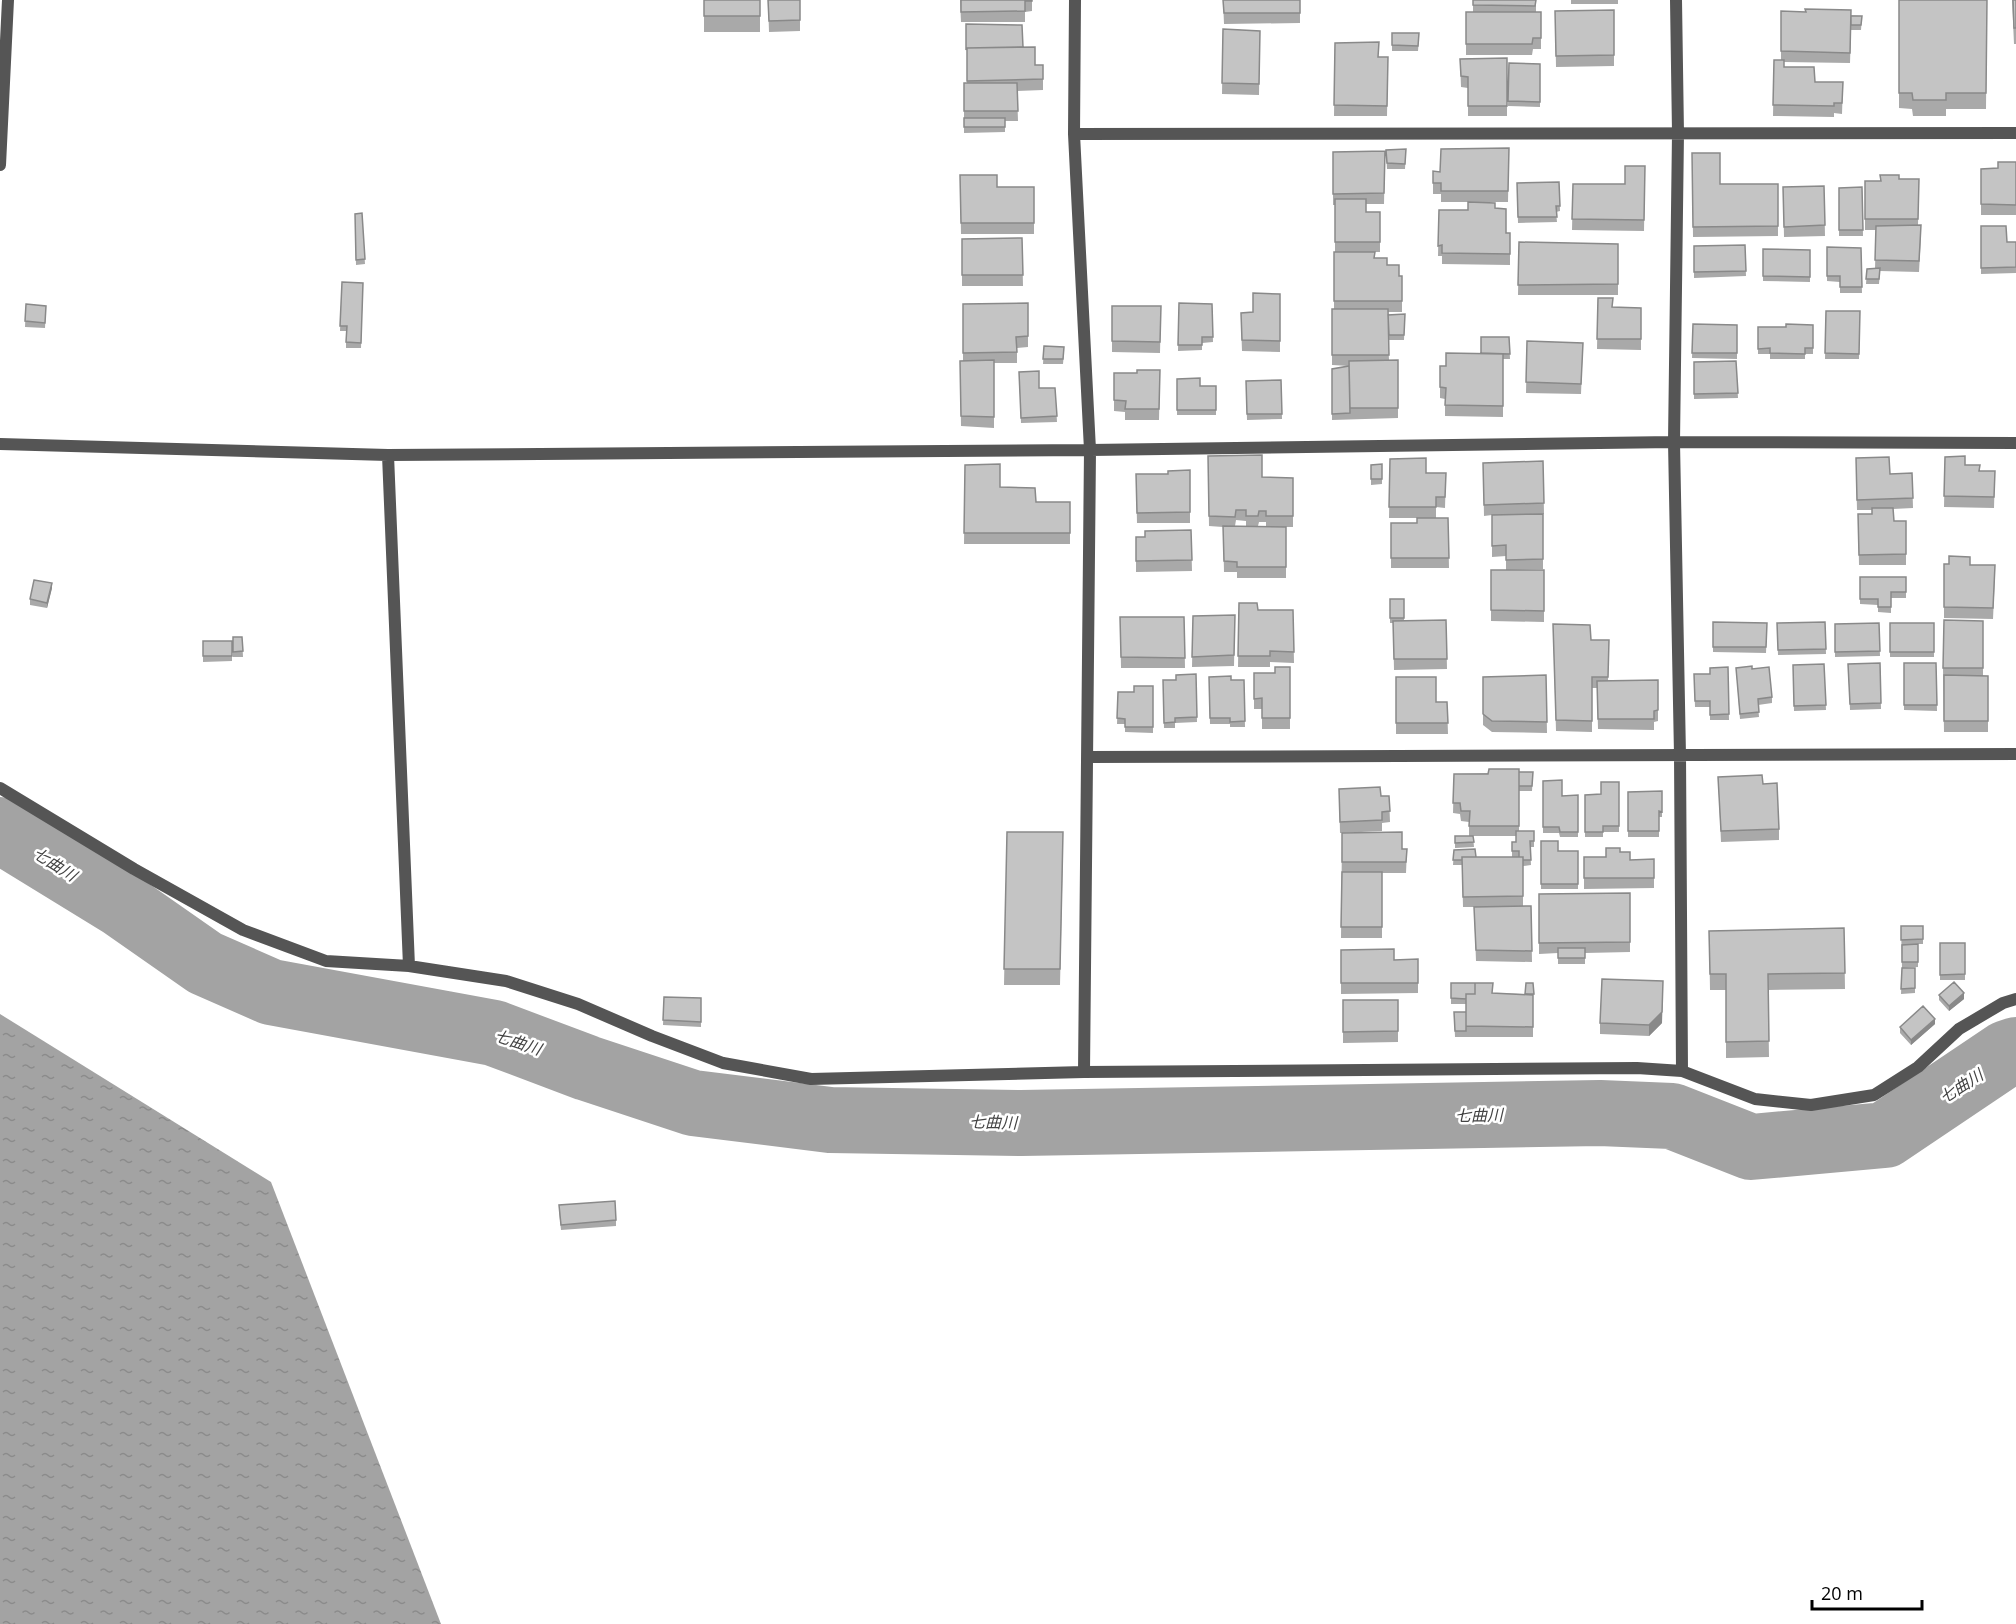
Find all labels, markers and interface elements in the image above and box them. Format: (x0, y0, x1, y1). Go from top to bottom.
water label: 七曲川 (29, 842, 83, 887)
water label: 七曲川 (492, 1024, 546, 1060)
water label: 七曲川 (1935, 1063, 1989, 1108)
water label: 七曲川 (1455, 1104, 1505, 1126)
water label: 七曲川 (969, 1111, 1019, 1133)
scale bar (1812, 1573, 1922, 1611)
text: 20 m (1821, 1581, 1863, 1605)

